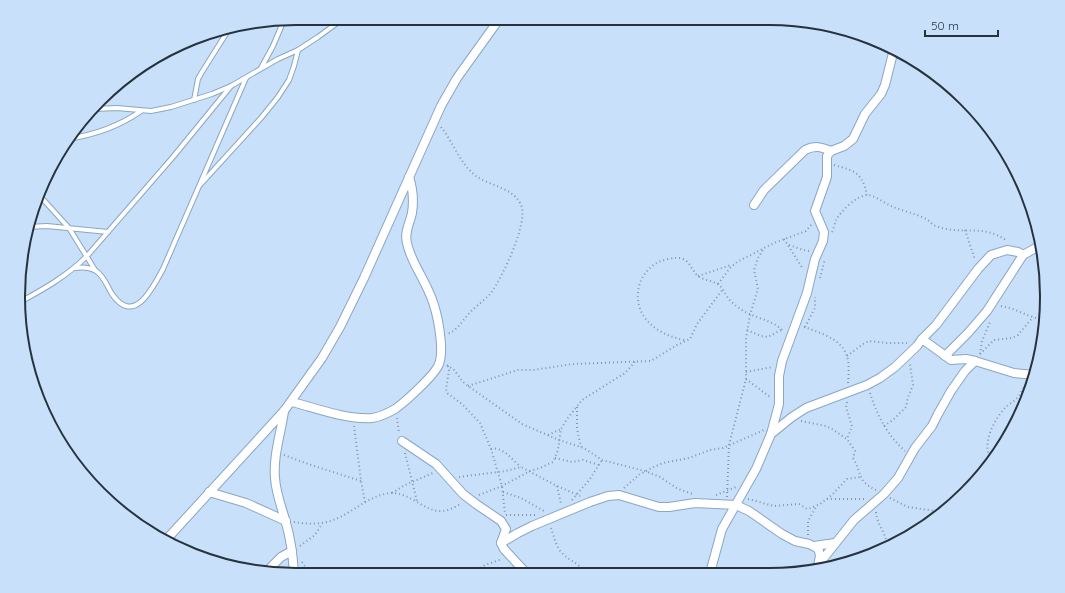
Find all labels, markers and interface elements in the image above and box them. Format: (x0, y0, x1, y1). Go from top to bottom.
scale bar (925, 12, 998, 38)
text: 50 m (931, 18, 959, 33)

